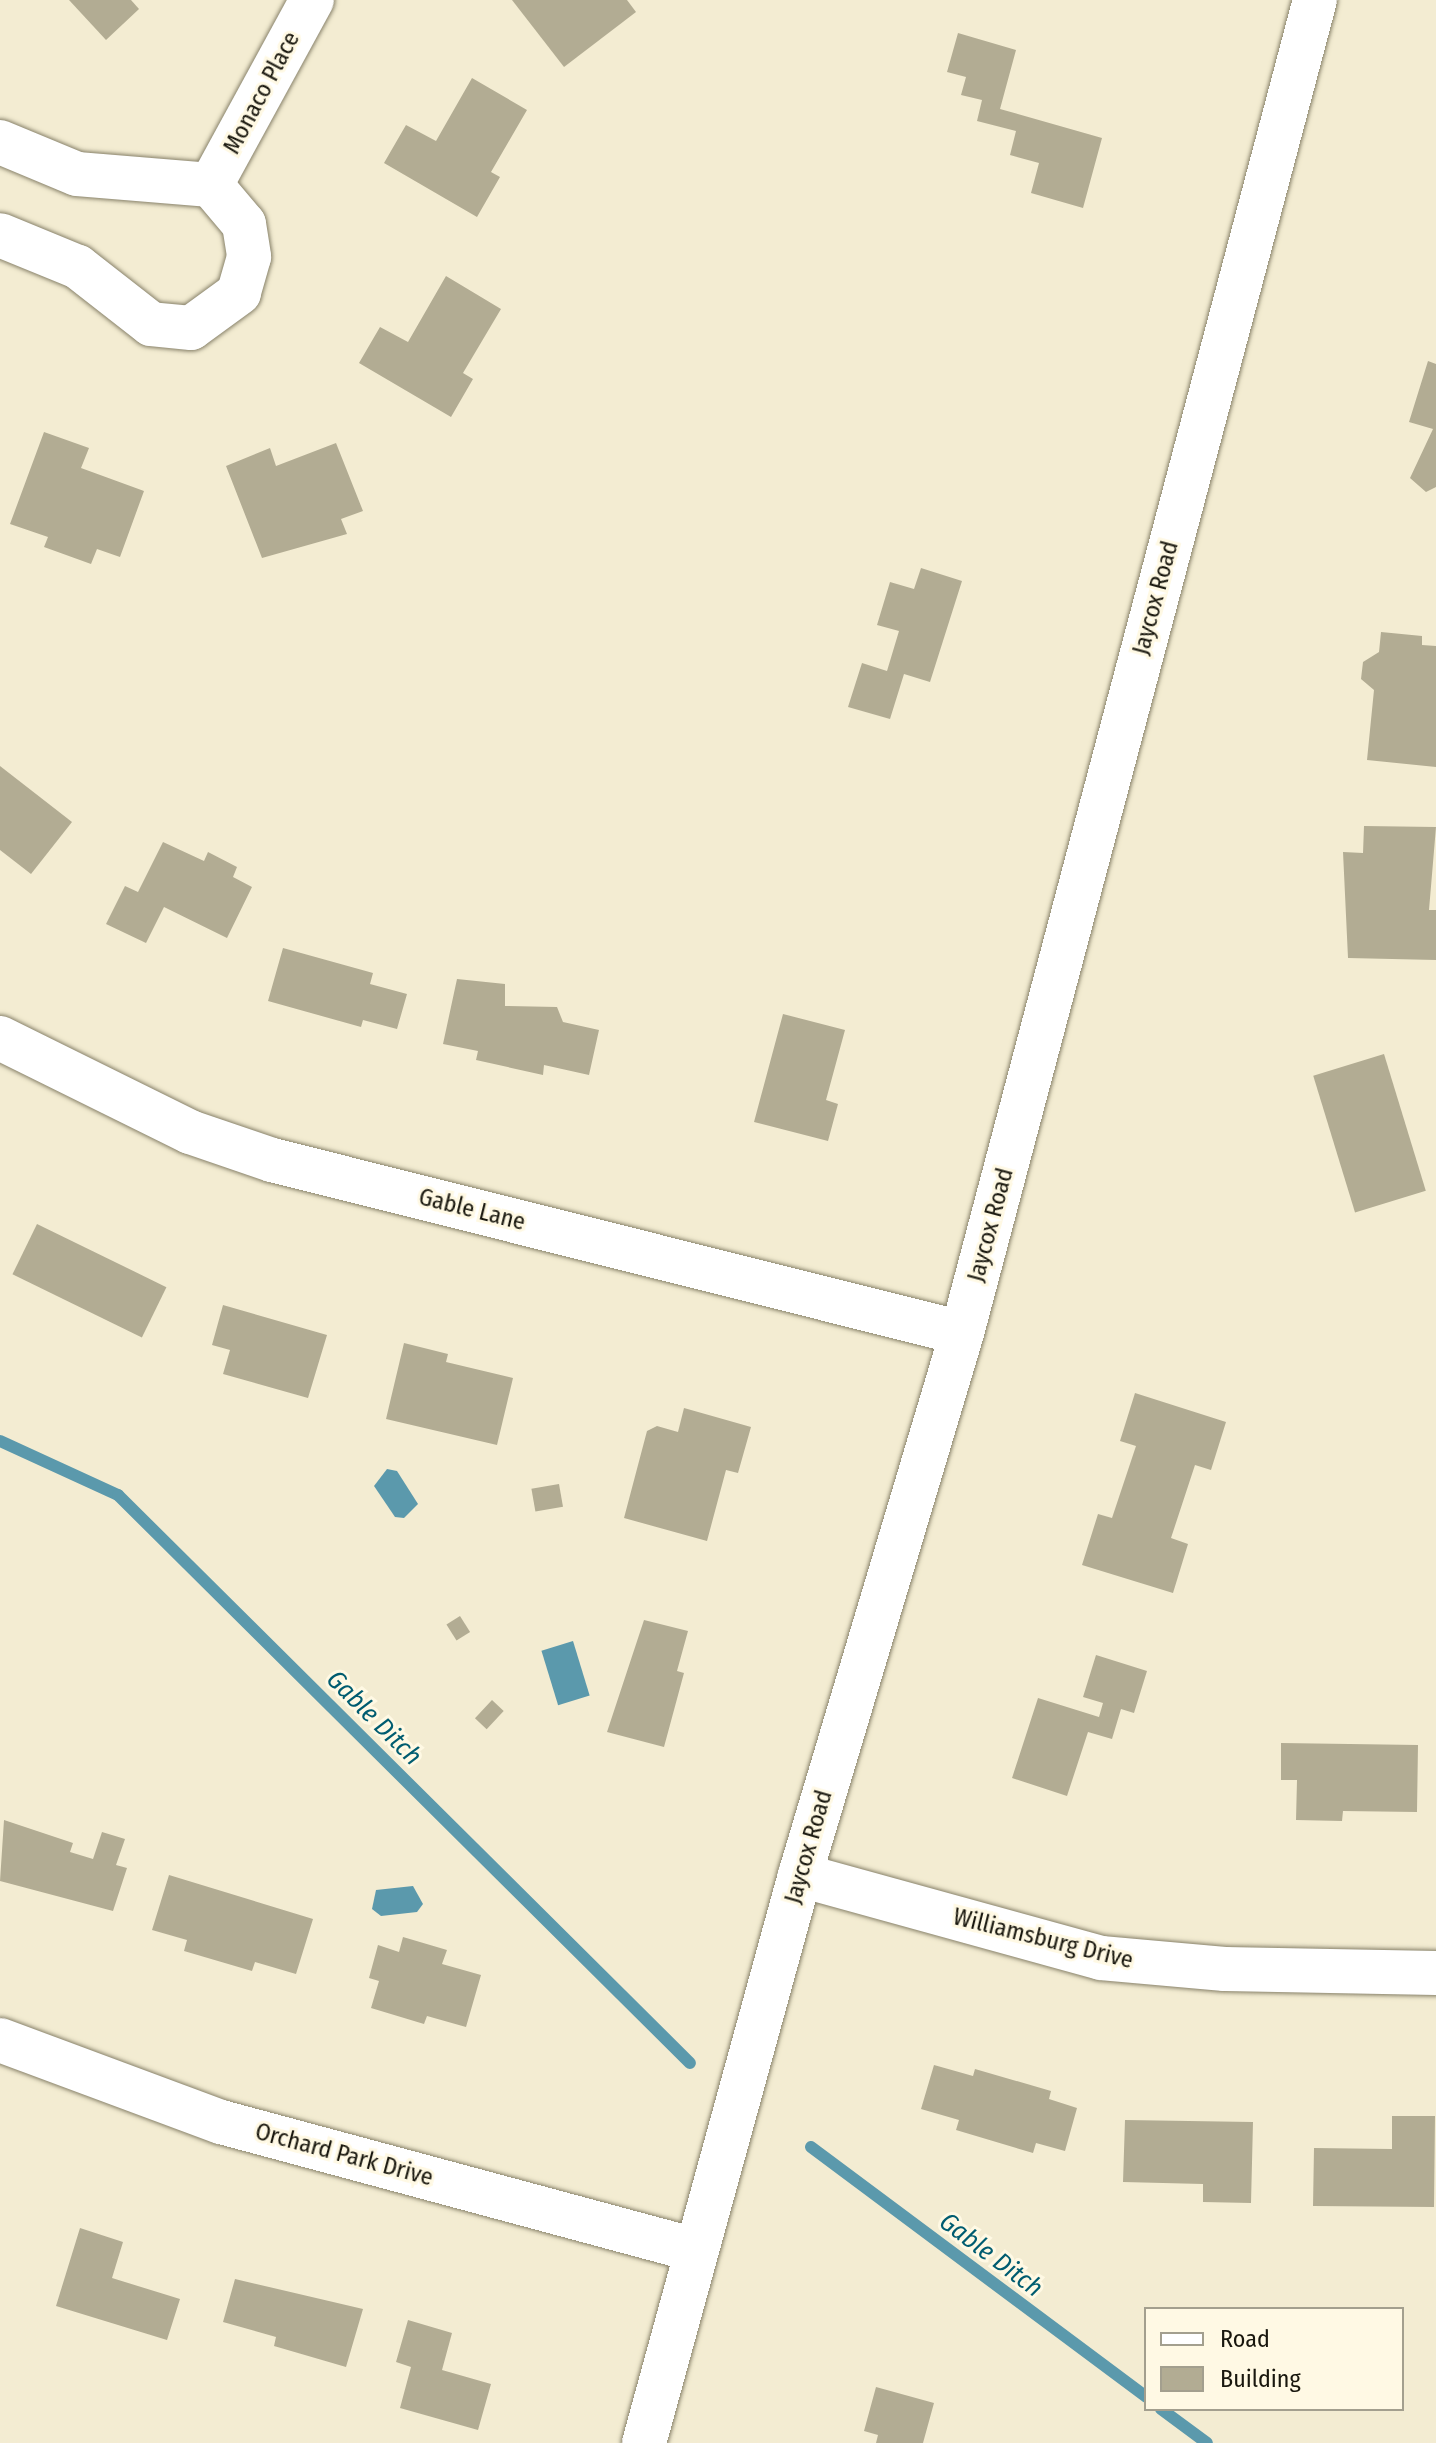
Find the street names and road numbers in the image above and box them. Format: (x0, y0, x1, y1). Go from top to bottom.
street label: Monaco Place (218, 27, 306, 159)
street label: Jaycox Road (1127, 538, 1185, 658)
street label: Jaycox Road (962, 1165, 1020, 1285)
street label: Gable Lane (416, 1183, 528, 1237)
street label: Jaycox Road (779, 1787, 839, 1907)
street label: Williamsburg Drive (950, 1903, 1136, 1975)
street label: Orchard Park Drive (252, 2117, 436, 2193)

